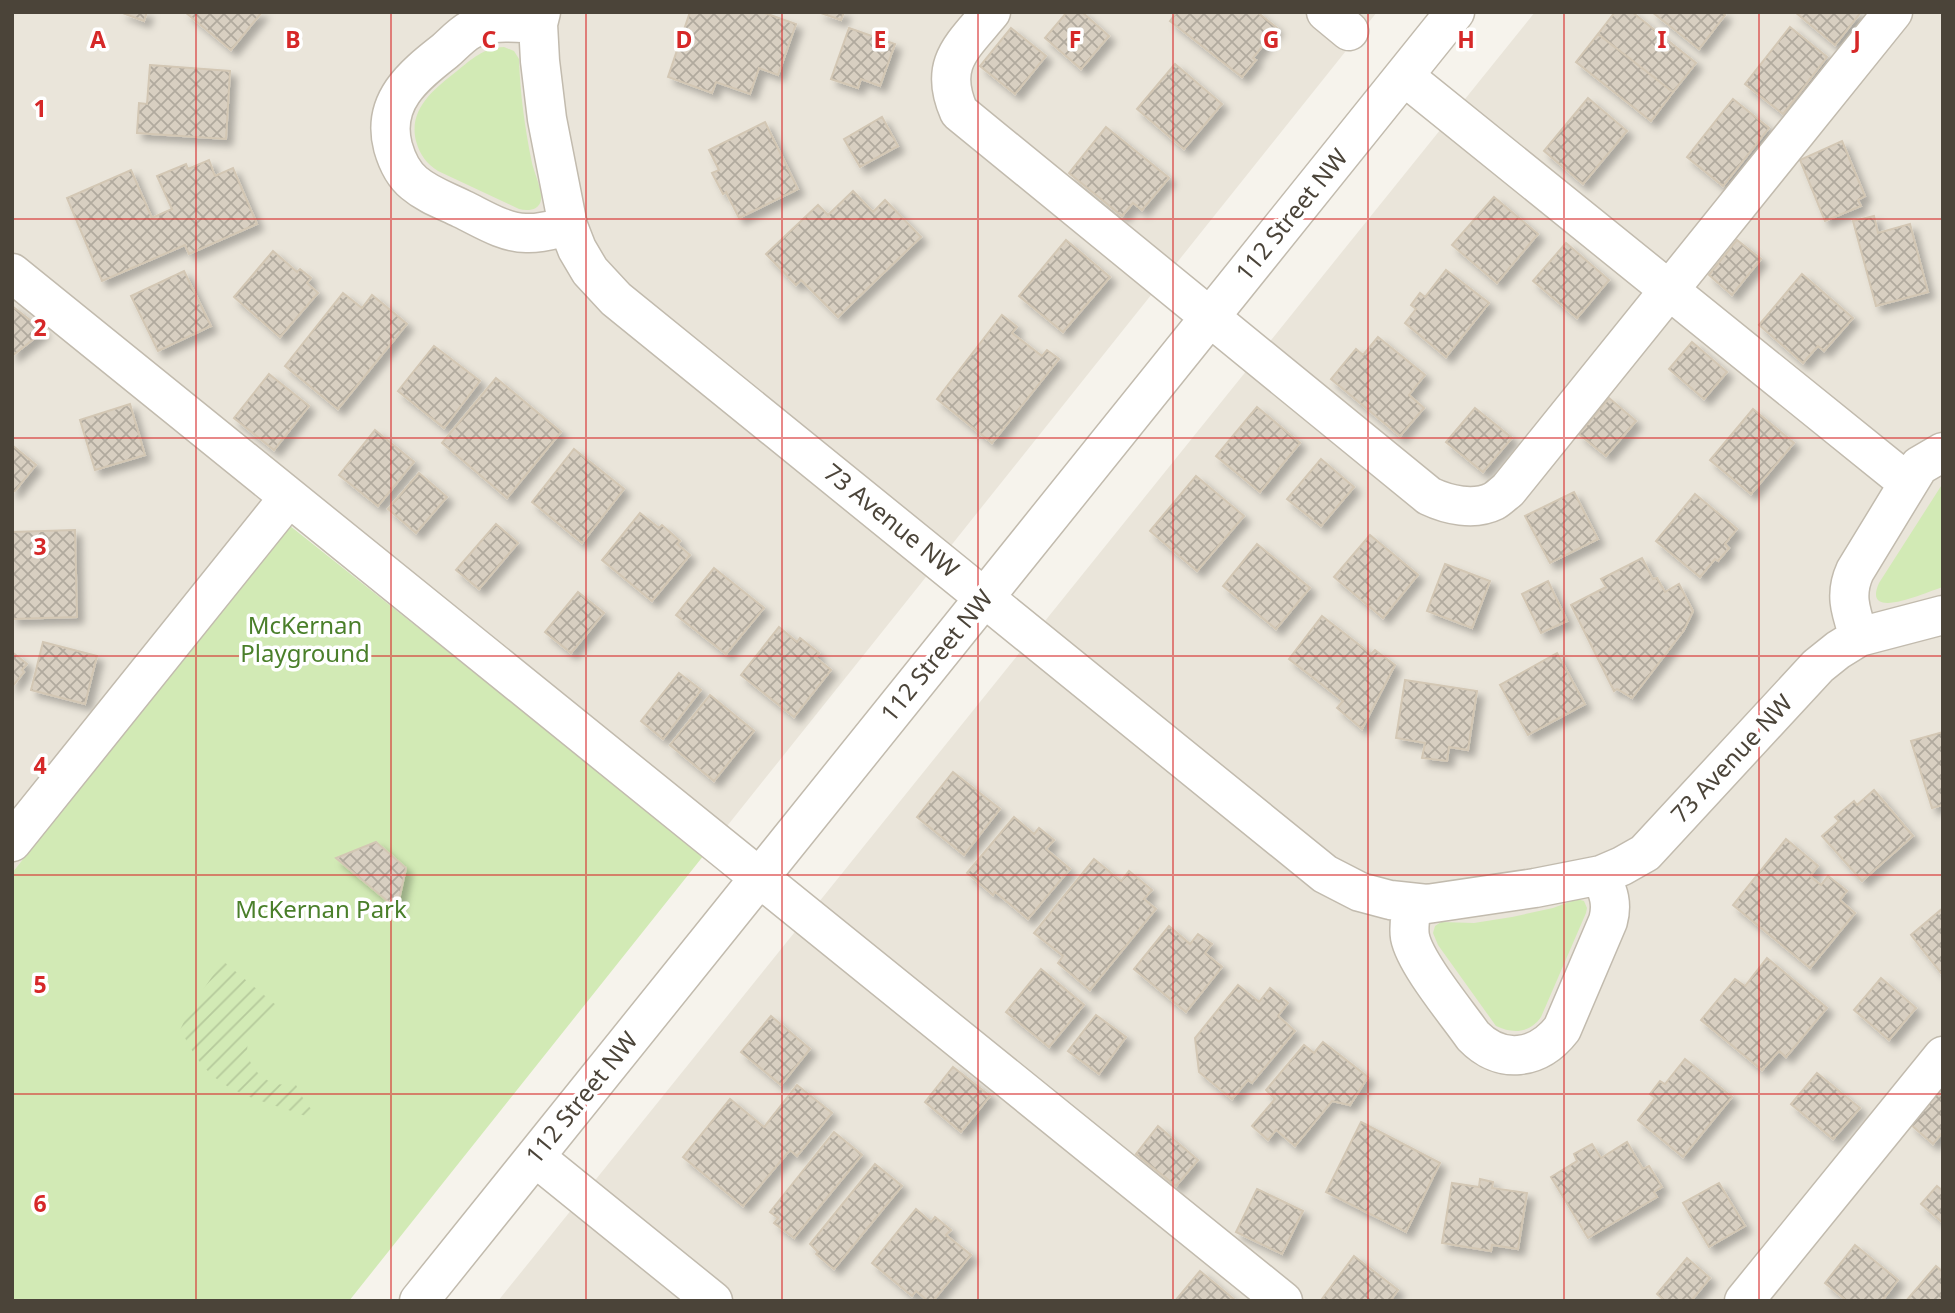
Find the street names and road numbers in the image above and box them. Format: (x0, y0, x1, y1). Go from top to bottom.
street label: 112 Street NW (1227, 140, 1355, 287)
street label: 73 Avenue NW (818, 455, 967, 585)
street label: 112 Street NW (872, 581, 1000, 728)
street label: 73 Avenue NW (1663, 686, 1800, 829)
street label: 112 Street NW (517, 1023, 645, 1170)

